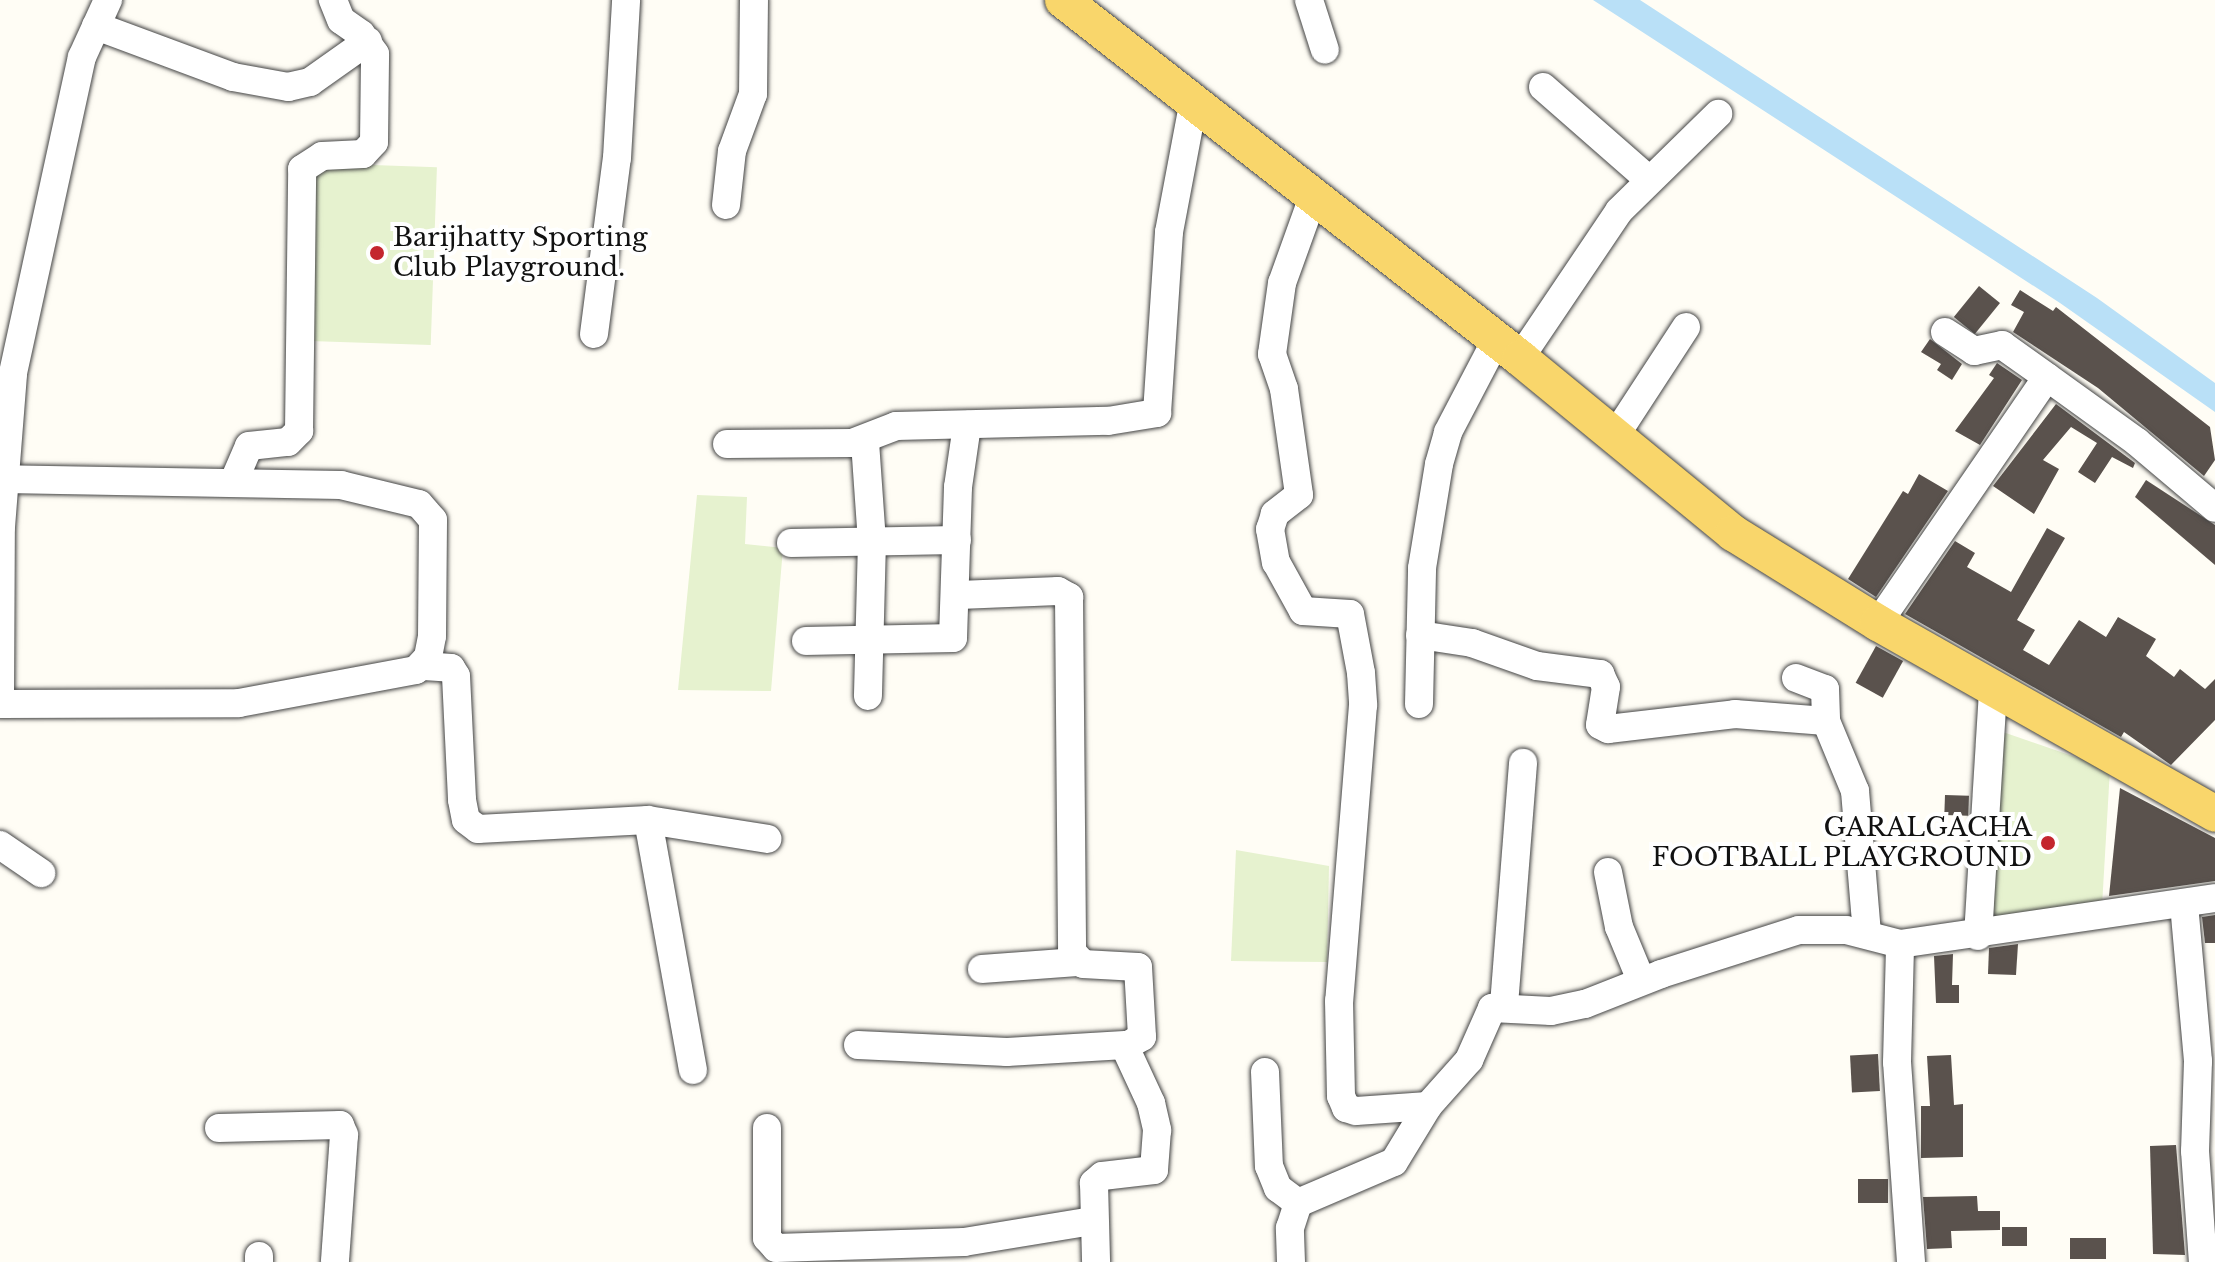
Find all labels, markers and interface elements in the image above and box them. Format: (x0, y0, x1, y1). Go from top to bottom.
place label: Barijhatty Sporting Club Playground. (393, 222, 648, 284)
marker: Barijhatty Sporting Club Playground. (368, 244, 386, 262)
place label: GARALGACHA FOOTBALL PLAYGROUND (1651, 812, 2032, 874)
marker: GARALGACHA FOOTBALL PLAYGROUND (2039, 834, 2057, 852)

